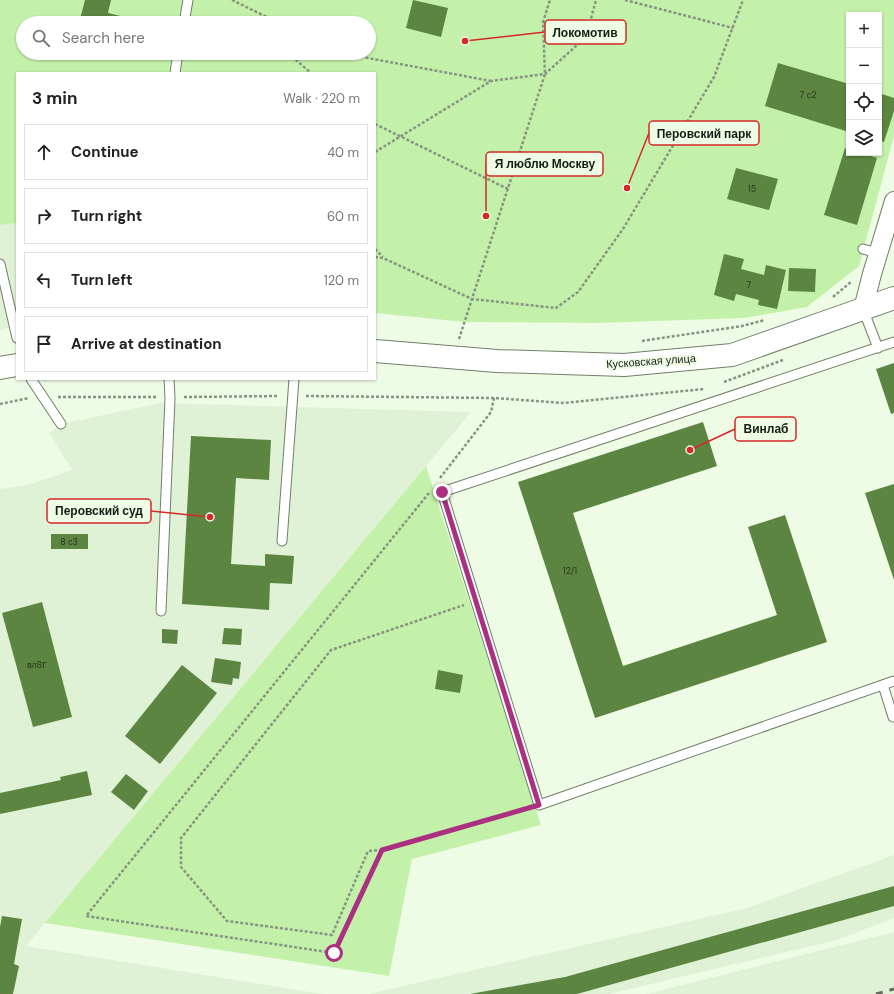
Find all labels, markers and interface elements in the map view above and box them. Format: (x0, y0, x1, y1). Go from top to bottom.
map controls (846, 12, 882, 156)
button: + (846, 12, 882, 48)
search box (16, 16, 376, 60)
callout: Локомотив (545, 20, 626, 44)
text: Локомотив (552, 25, 618, 41)
icon: search (30, 27, 52, 49)
text: Search here (62, 28, 145, 48)
button: − (846, 48, 882, 84)
button: locate (846, 84, 882, 120)
text: 3 min (32, 87, 77, 109)
house number: 7 с2 (800, 89, 816, 101)
text: Walk · 220 m (283, 90, 360, 107)
button: layers (846, 120, 882, 156)
callout: Перовский парк (649, 121, 759, 145)
text: Перовский парк (657, 126, 752, 142)
icon: ahead (33, 141, 55, 163)
text: Continue (71, 142, 139, 162)
text: 40 m (327, 144, 359, 161)
callout: Я люблю Москву (486, 152, 603, 176)
text: Я люблю Москву (495, 156, 596, 172)
house number: 15 (748, 183, 756, 195)
icon: right (33, 205, 55, 227)
text: Turn right (71, 206, 142, 226)
text: 60 m (327, 208, 359, 225)
icon: left (33, 269, 55, 291)
text: Turn left (71, 270, 132, 290)
text: 120 m (324, 272, 359, 289)
house number: 7 (747, 279, 752, 291)
icon: arrive (33, 333, 55, 355)
text: Arrive at destination (71, 334, 222, 354)
street label: Кусковская улица (606, 351, 697, 371)
callout: Винлаб (735, 417, 796, 441)
text: Винлаб (744, 421, 789, 437)
route end (433, 483, 451, 501)
callout: Перовский суд (47, 499, 151, 523)
text: Перовский суд (55, 503, 143, 519)
house number: 8 с3 (60, 536, 78, 548)
house number: 12/1 (563, 565, 577, 577)
house number: вл8Г (27, 659, 47, 671)
route start (325, 944, 343, 962)

